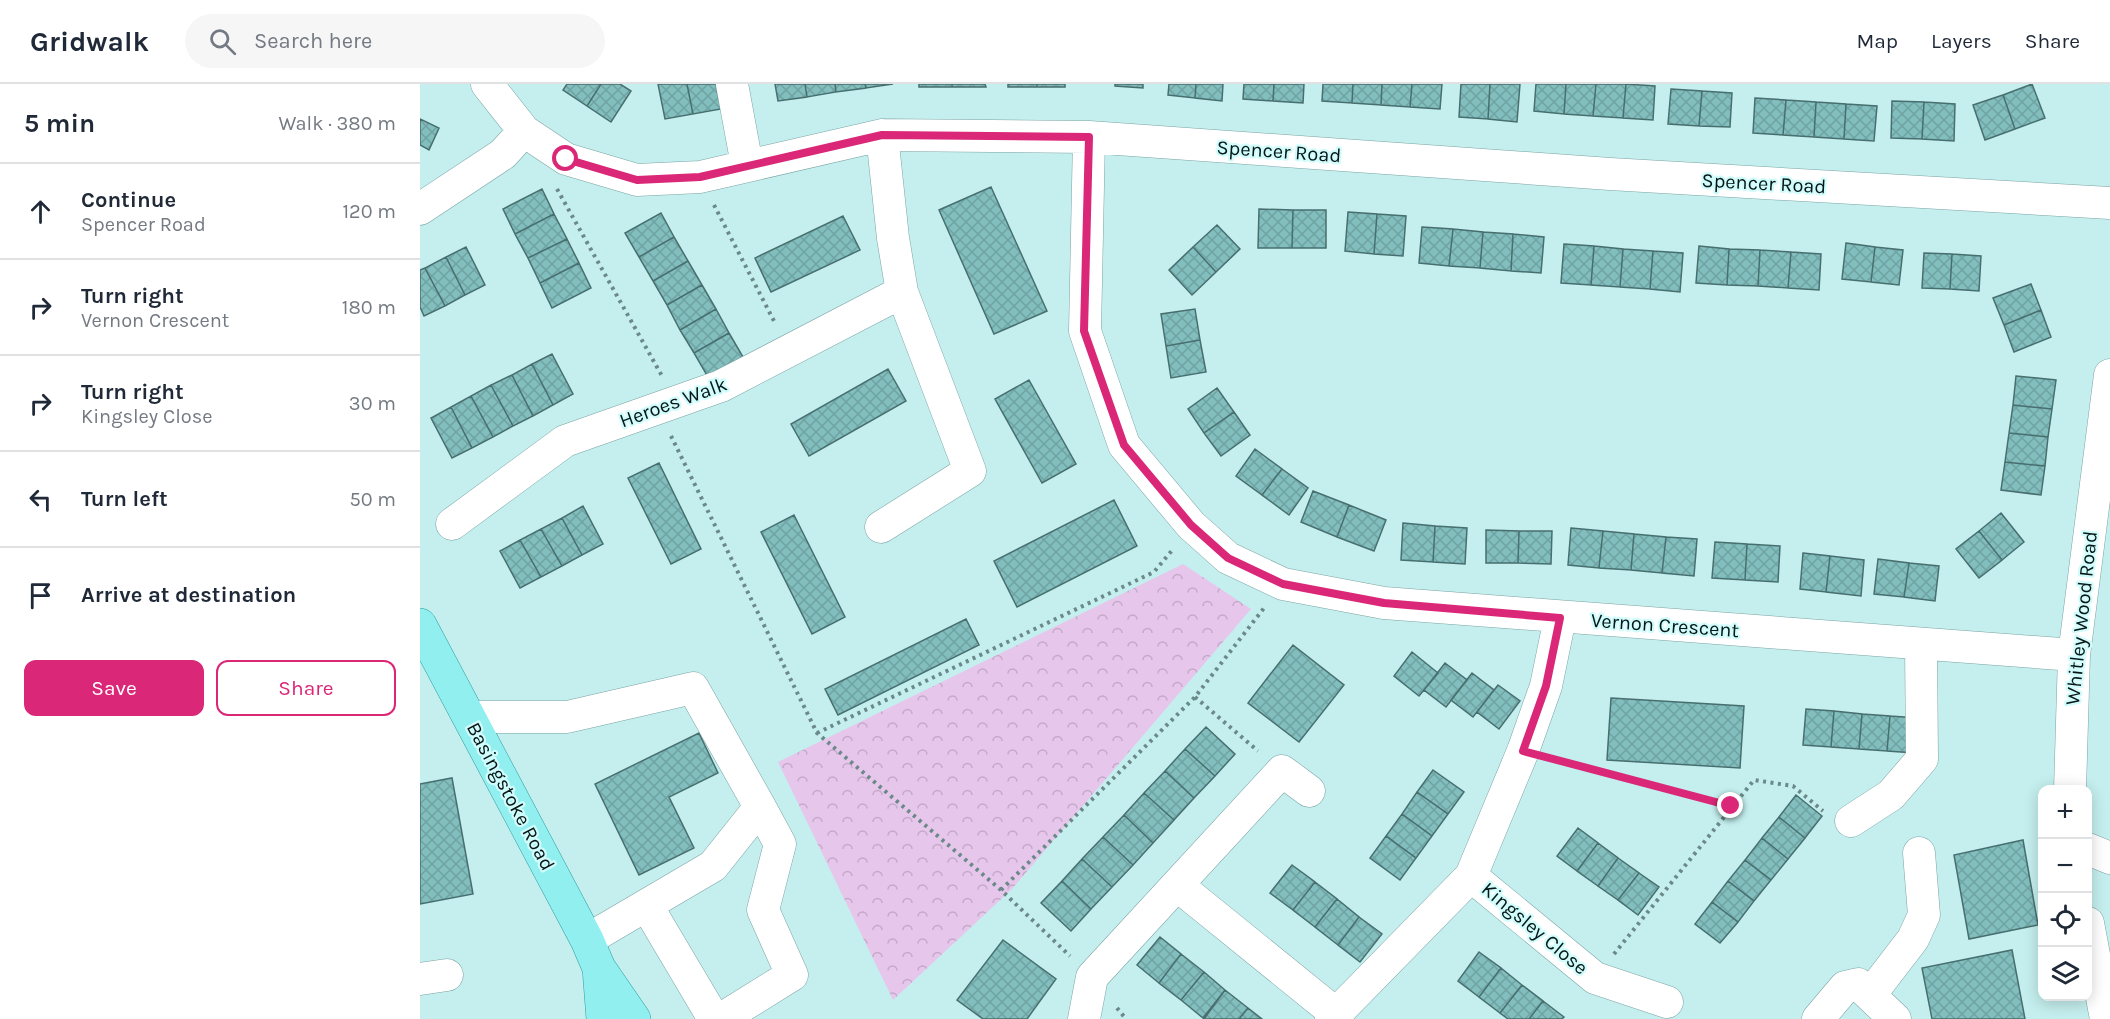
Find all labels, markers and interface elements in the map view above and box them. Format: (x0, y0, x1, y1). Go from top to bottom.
search box (185, 14, 605, 68)
text: Gridwalk (30, 25, 149, 58)
icon: search (206, 25, 239, 58)
text: Search here (254, 28, 372, 54)
text: Map (1856, 29, 1898, 53)
text: Layers (1931, 29, 1992, 53)
text: Share (2025, 29, 2080, 53)
text: 5 min (24, 108, 95, 139)
text: Walk · 380 m (278, 112, 396, 135)
street label: Spencer Road (1216, 136, 1342, 167)
route start (552, 145, 578, 171)
street label: Spencer Road (1701, 169, 1827, 198)
text: Continue (81, 187, 176, 213)
icon: ahead (24, 195, 57, 228)
text: 120 m (342, 200, 396, 223)
text: Spencer Road (81, 213, 206, 236)
text: Turn right (81, 283, 184, 309)
icon: right (24, 291, 57, 324)
text: 180 m (342, 296, 396, 319)
text: Vernon Crescent (81, 309, 229, 332)
street label: Heroes Walk (616, 372, 730, 433)
text: Turn right (81, 379, 184, 405)
icon: right (24, 387, 57, 420)
text: 30 m (349, 392, 396, 415)
text: Kingsley Close (81, 405, 212, 428)
icon: left (24, 483, 57, 516)
text: Turn left (81, 486, 168, 512)
text: 50 m (349, 488, 396, 511)
street label: Whitley Wood Road (2061, 530, 2102, 706)
icon: arrive (24, 579, 57, 612)
text: Arrive at destination (81, 582, 296, 608)
street label: Vernon Crescent (1590, 609, 1740, 642)
button: Save (24, 660, 204, 716)
button: Share (216, 660, 396, 716)
street label: Basingstoke Road (462, 718, 559, 874)
map controls (2038, 785, 2092, 1001)
button: + (2038, 785, 2092, 839)
route end (1717, 792, 1743, 818)
button: − (2038, 839, 2092, 893)
street label: Kingsley Close (1477, 877, 1592, 979)
button: locate (2038, 893, 2092, 947)
button: layers (2038, 947, 2092, 1001)

